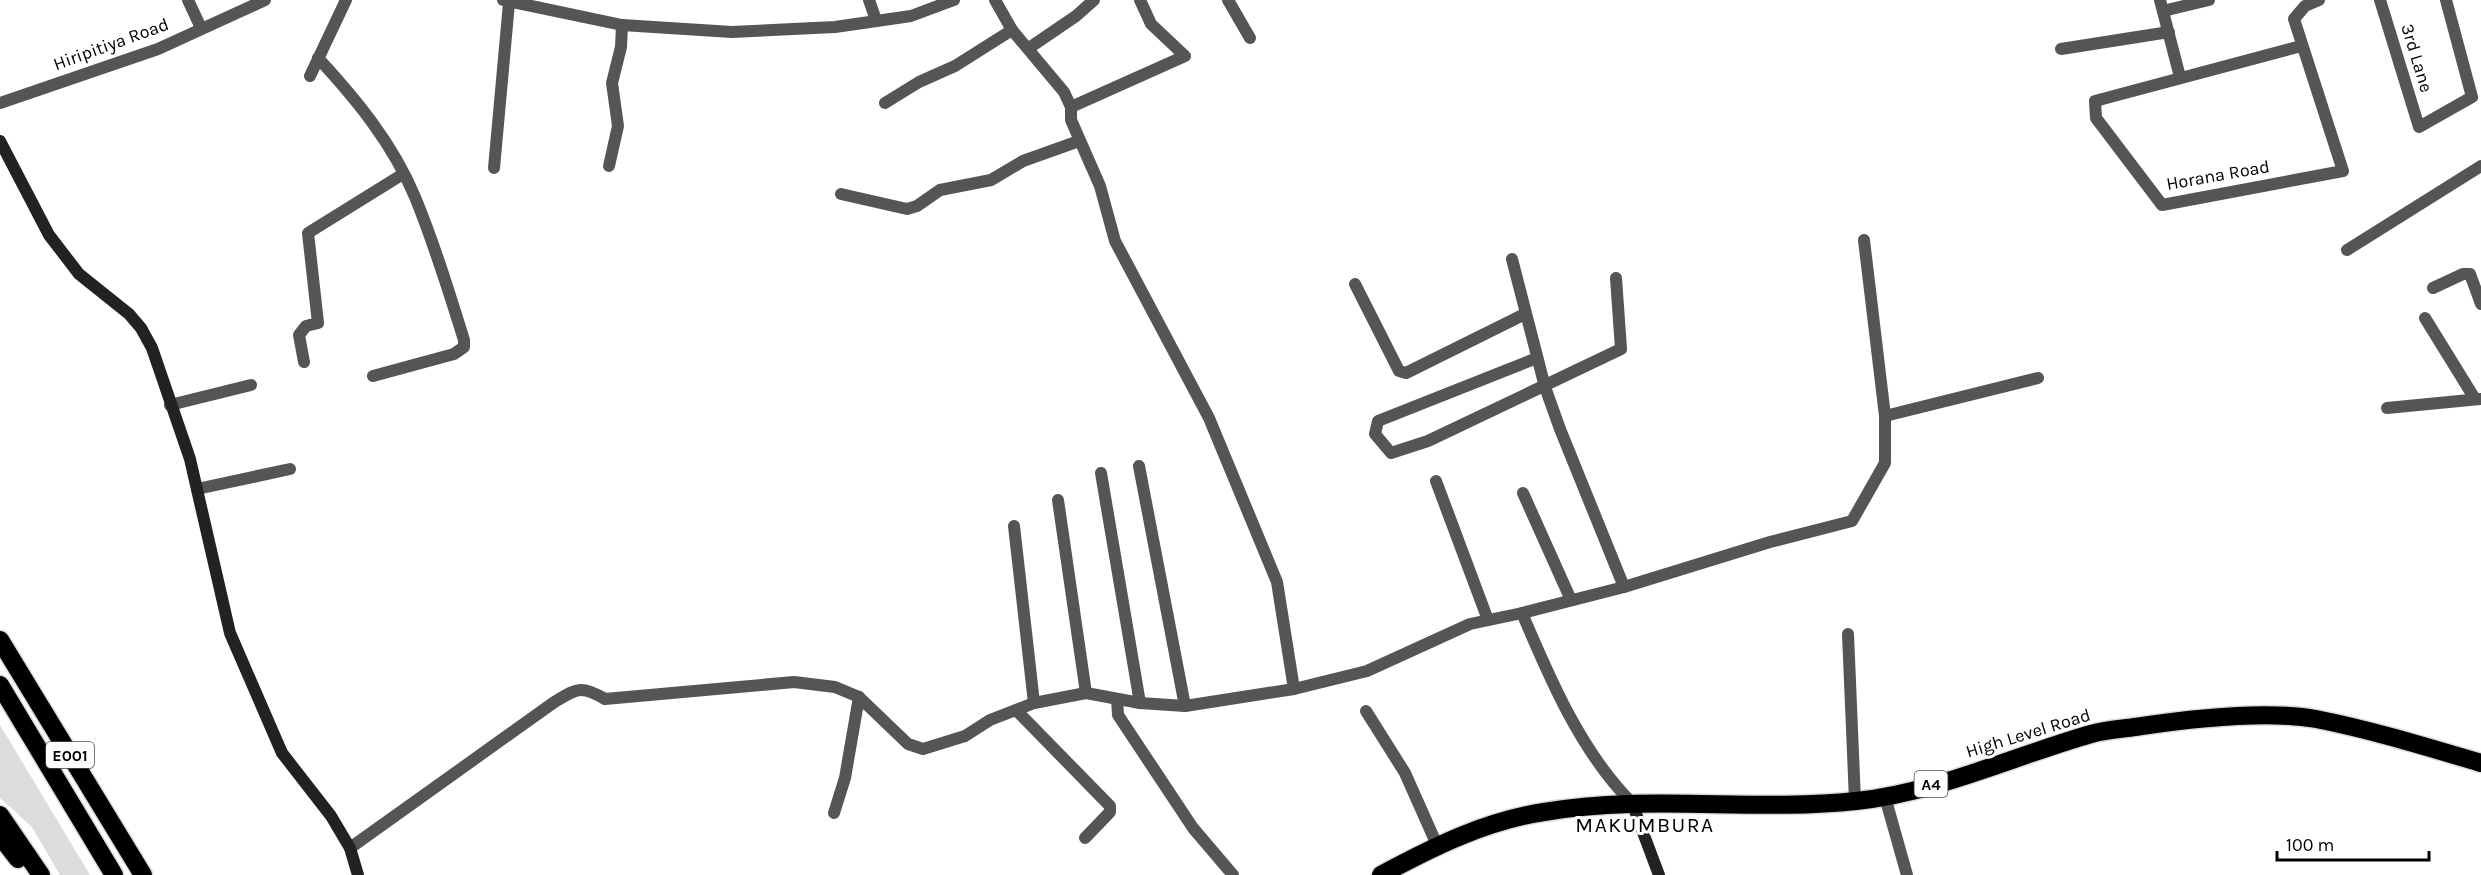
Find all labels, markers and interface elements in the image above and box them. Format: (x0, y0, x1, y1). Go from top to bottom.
street label: Hiripitiya Road (50, 13, 172, 75)
street label: 3rd Lane (2396, 21, 2438, 95)
street label: Horana Road (2164, 155, 2272, 195)
street label: High Level Road (1963, 704, 2093, 762)
road number: E001 (46, 742, 94, 768)
road number: A4 (1914, 771, 1948, 797)
district label: MAKUMBURA (1575, 813, 1715, 837)
scale bar (2277, 824, 2428, 862)
text: 100 m (2286, 834, 2334, 856)

